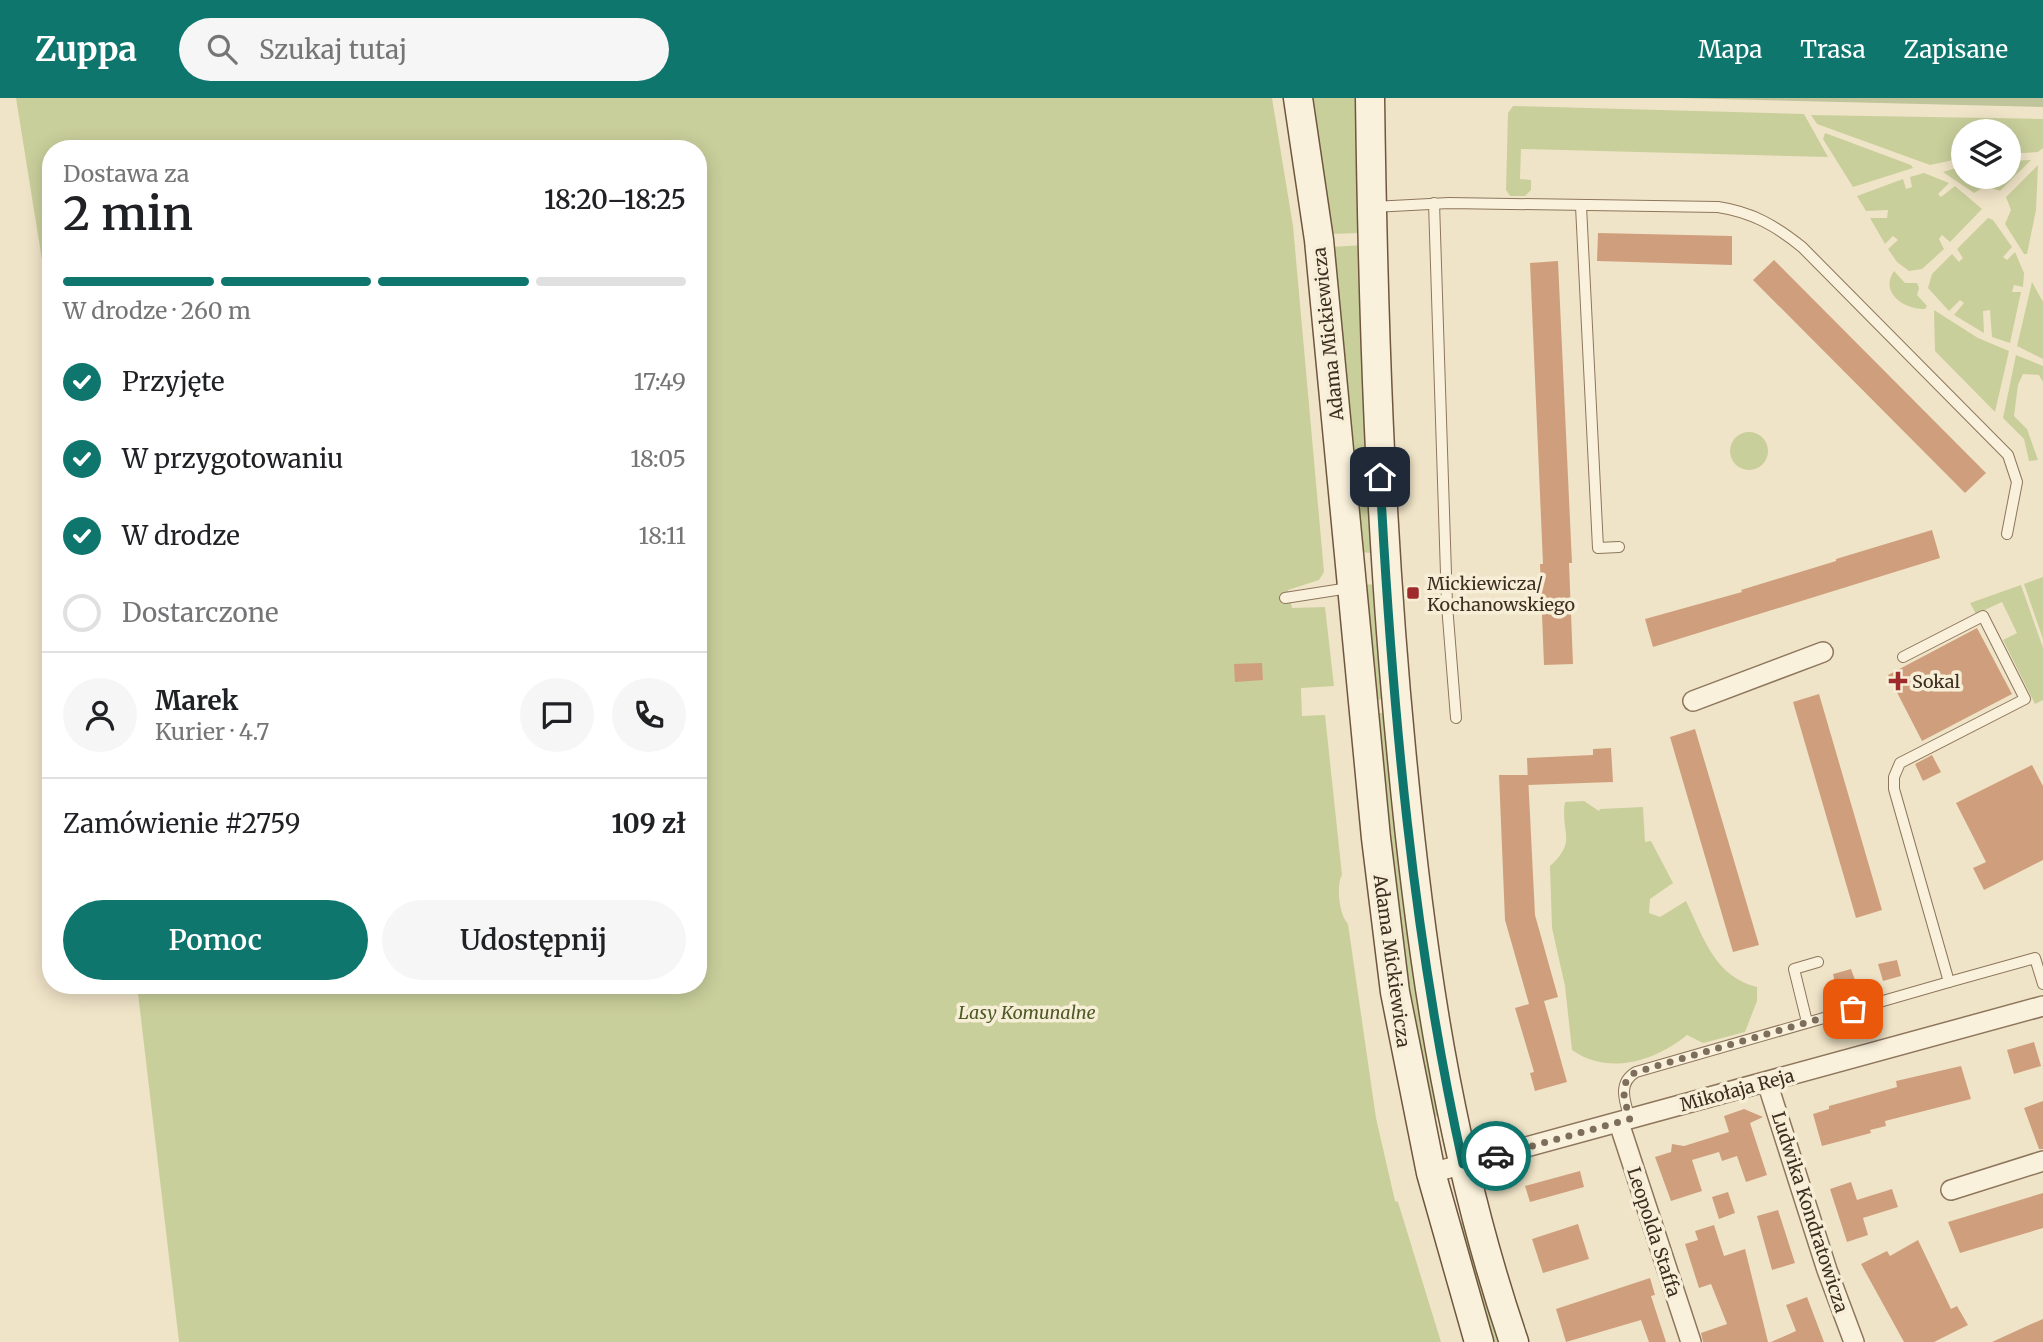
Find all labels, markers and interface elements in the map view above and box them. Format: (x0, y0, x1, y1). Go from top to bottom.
search box (179, 18, 669, 81)
text: Zuppa (35, 29, 137, 70)
icon: search (203, 30, 241, 68)
text: Szukaj tutaj (259, 33, 407, 66)
text: Mapa (1698, 34, 1762, 65)
text: Trasa (1800, 34, 1866, 65)
text: Zapisane (1904, 34, 2008, 65)
map controls (1951, 119, 2021, 189)
button: layers (1951, 119, 2021, 189)
text: Dostawa za (63, 159, 189, 188)
text: 18:20–18:25 (544, 183, 686, 216)
text: 2 min (63, 185, 193, 243)
street label: Adama Mickiewicza (1307, 246, 1349, 423)
text: W drodze · 260 m (63, 296, 251, 325)
icon: check (63, 363, 101, 401)
text: Przyjęte (122, 365, 225, 398)
text: 17:49 (634, 367, 686, 396)
icon: check (63, 440, 101, 478)
text: W przygotowaniu (122, 442, 343, 475)
text: 18:05 (630, 444, 686, 473)
pin (1350, 447, 1410, 507)
icon: home (1361, 458, 1399, 496)
icon: check (63, 517, 101, 555)
text: W drodze (122, 519, 240, 552)
text: 18:11 (638, 521, 686, 550)
place label: Mickiewicza/ Kochanowskiego (1427, 572, 1575, 616)
marker: Mickiewicza/ Kochanowskiego (1405, 585, 1421, 601)
text: Dostarczone (122, 596, 278, 629)
place label: Sokal (1912, 670, 1960, 693)
marker: Sokal (1890, 673, 1906, 689)
button: person (63, 678, 137, 752)
button: chat (520, 678, 594, 752)
button: phone (612, 678, 686, 752)
text: Marek (155, 684, 238, 717)
text: Kurier · 4.7 (155, 717, 269, 746)
text: Zamówienie #2759 (63, 807, 300, 840)
text: 109 zł (612, 807, 686, 840)
street label: Adama Mickiewicza (1368, 872, 1416, 1049)
button: Pomoc (63, 900, 368, 980)
button: Udostępnij (382, 900, 686, 980)
pin (1823, 979, 1883, 1039)
icon: bag (1834, 990, 1872, 1028)
park label: Lasy Komunalne (958, 1001, 1096, 1024)
street label: Mikołaja Reja (1677, 1064, 1797, 1116)
street label: Ludwika Kondratowicza (1767, 1109, 1853, 1316)
courier (1461, 1121, 1531, 1191)
icon: car (1477, 1137, 1515, 1175)
street label: Leopolda Staffa (1622, 1164, 1686, 1300)

